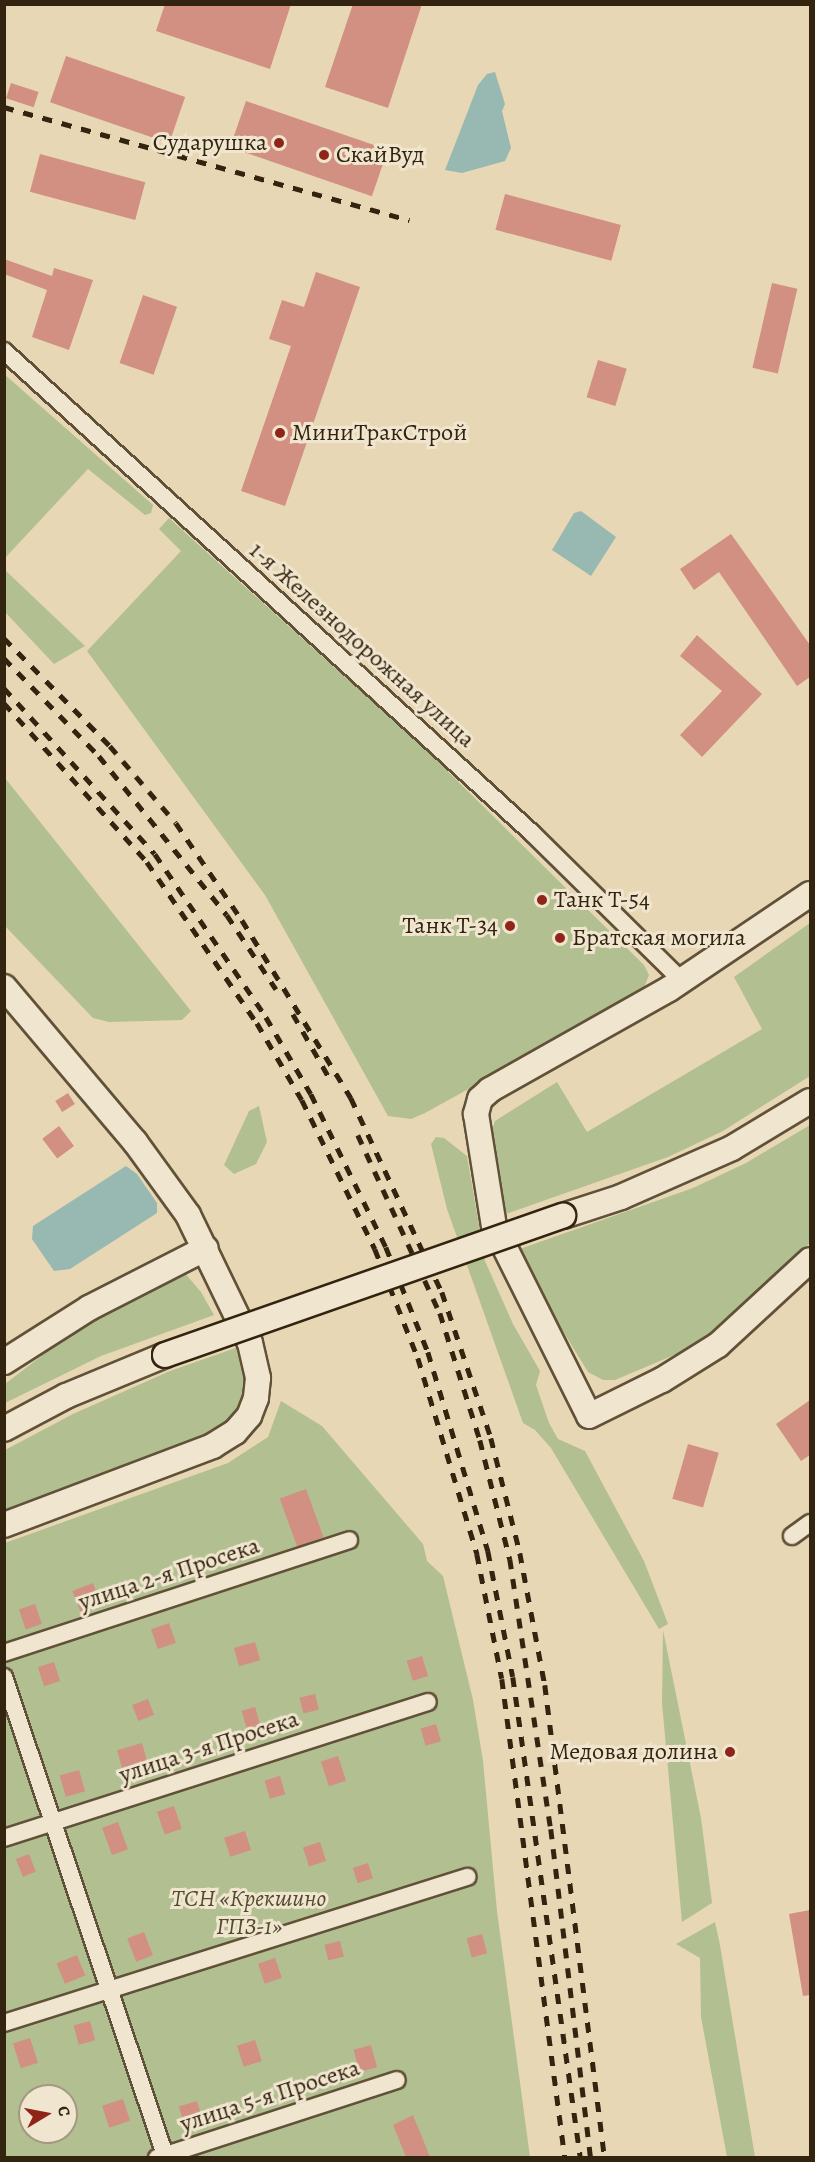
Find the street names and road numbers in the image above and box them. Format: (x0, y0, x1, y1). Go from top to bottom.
street label: 1-я Железнодорожная улица (243, 536, 481, 754)
street label: улица 2-я Просека (75, 1531, 263, 1617)
street label: улица 3-я Просека (116, 1704, 302, 1790)
street label: улица 5-я Просека (177, 2053, 363, 2139)

